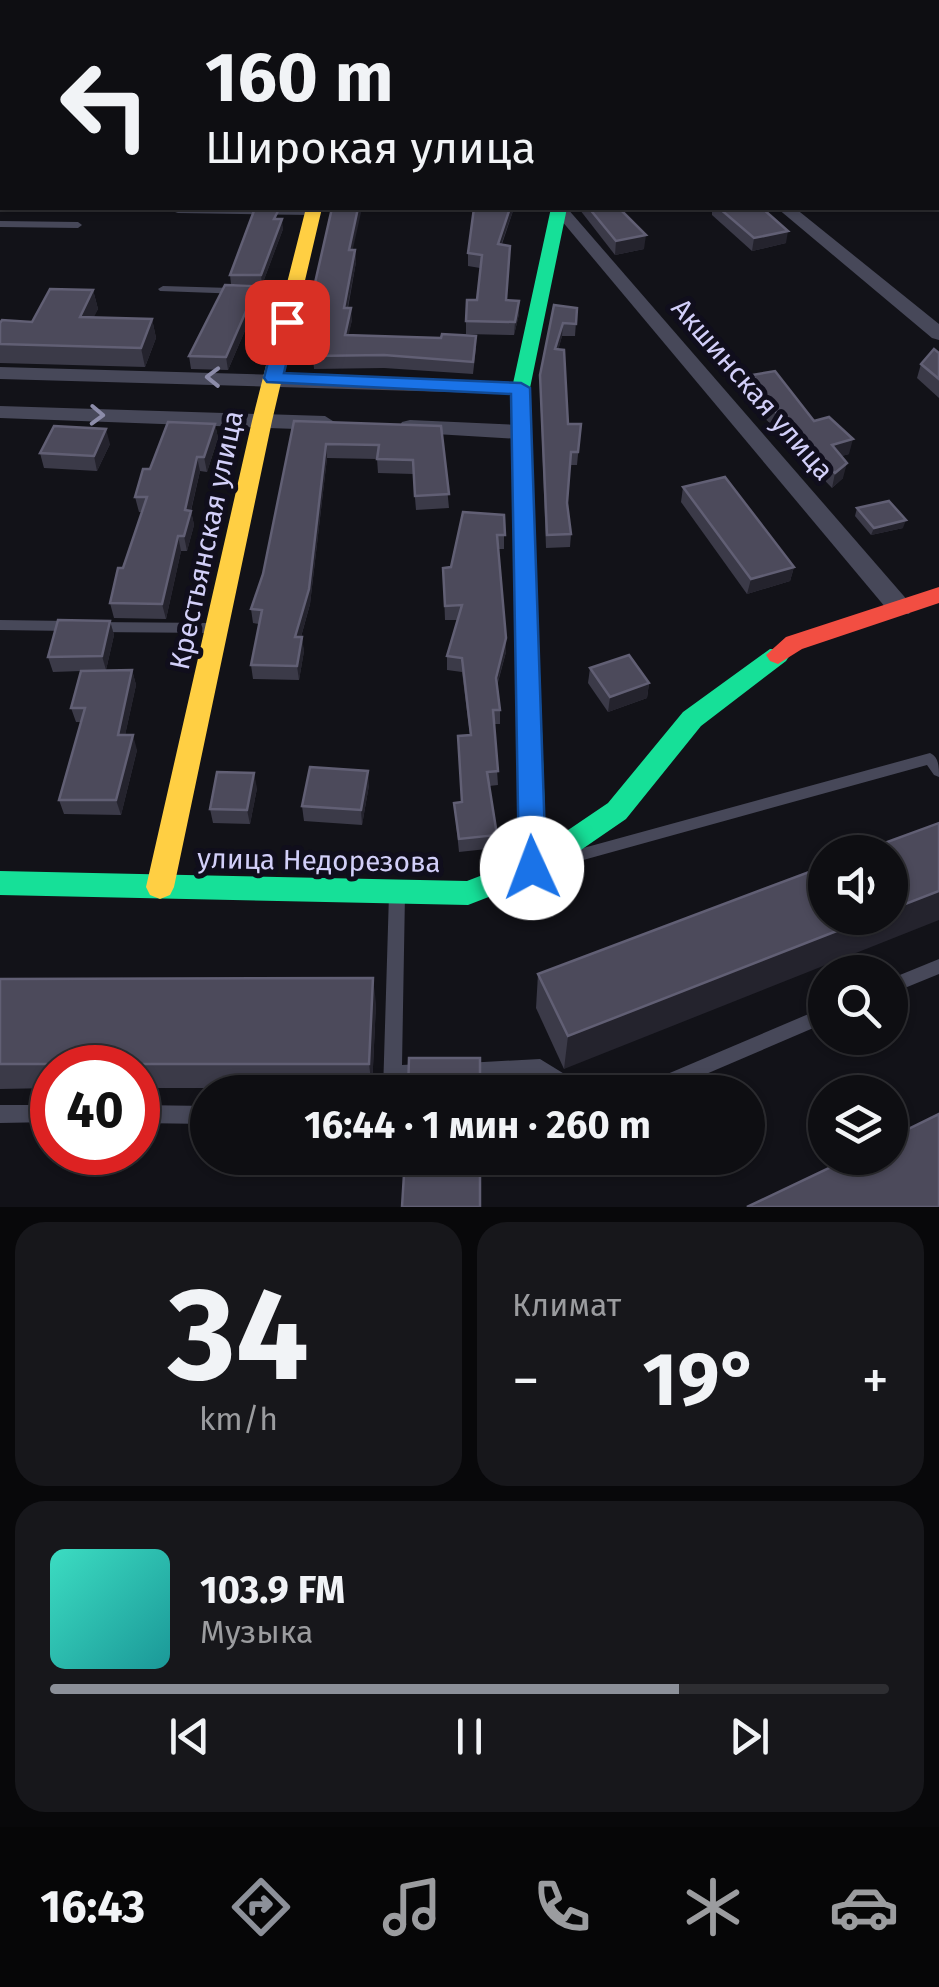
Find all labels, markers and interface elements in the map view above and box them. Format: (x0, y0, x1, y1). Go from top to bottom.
text: 160 m (205, 36, 394, 120)
icon: left (40, 40, 170, 170)
text: Широкая улица (205, 121, 536, 175)
pin (245, 280, 330, 365)
street label: Акшинская улица (665, 292, 840, 487)
icon: arrive (260, 295, 315, 350)
one-way arrow (205, 367, 221, 388)
one-way arrow (90, 404, 106, 425)
street label: Крестьянская улица (163, 407, 250, 673)
position arrow (480, 816, 584, 920)
map controls (808, 835, 908, 1175)
button: sound (808, 835, 908, 935)
street label: улица Недорезова (197, 842, 441, 879)
button: search (808, 955, 908, 1055)
speed limit sign: 40 (30, 1045, 160, 1175)
button: layers (808, 1075, 908, 1175)
text: 16:44 · 1 мин · 260 m (304, 1102, 651, 1148)
text: 34 (168, 1257, 309, 1413)
text: Климат (512, 1286, 621, 1324)
text: 19° (643, 1335, 758, 1425)
text: − (512, 1348, 540, 1414)
text: + (862, 1348, 889, 1414)
text: km/h (199, 1400, 278, 1438)
text: 103.9 FM (200, 1567, 345, 1613)
text: Музыка (200, 1613, 313, 1651)
icon: previous (162, 1709, 217, 1764)
icon: pause (442, 1709, 497, 1764)
icon: next (722, 1709, 777, 1764)
icon: directions (226, 1872, 296, 1942)
icon: music (377, 1872, 447, 1942)
icon: phone (527, 1872, 597, 1942)
icon: climate (678, 1872, 748, 1942)
icon: car (829, 1872, 899, 1942)
text: 16:43 (40, 1880, 145, 1934)

